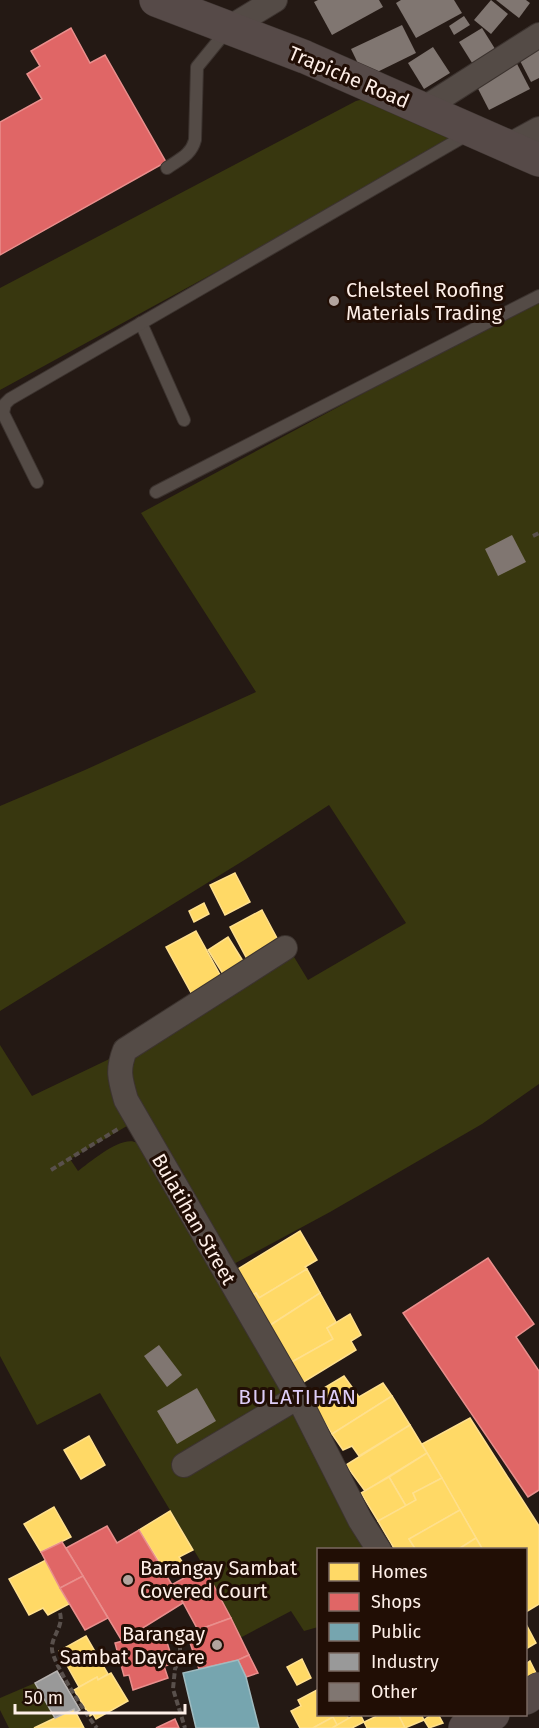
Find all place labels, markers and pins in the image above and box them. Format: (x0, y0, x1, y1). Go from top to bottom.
place label: Chelsteel Roofing Materials Trading (346, 278, 504, 325)
marker: Chelsteel Roofing Materials Trading (327, 294, 341, 308)
place label: Barangay Sambat Covered Court (140, 1556, 298, 1603)
marker: Barangay Sambat Covered Court (121, 1573, 135, 1587)
place label: Barangay Sambat Daycare (60, 1622, 205, 1669)
marker: Barangay Sambat Daycare (210, 1638, 224, 1652)

